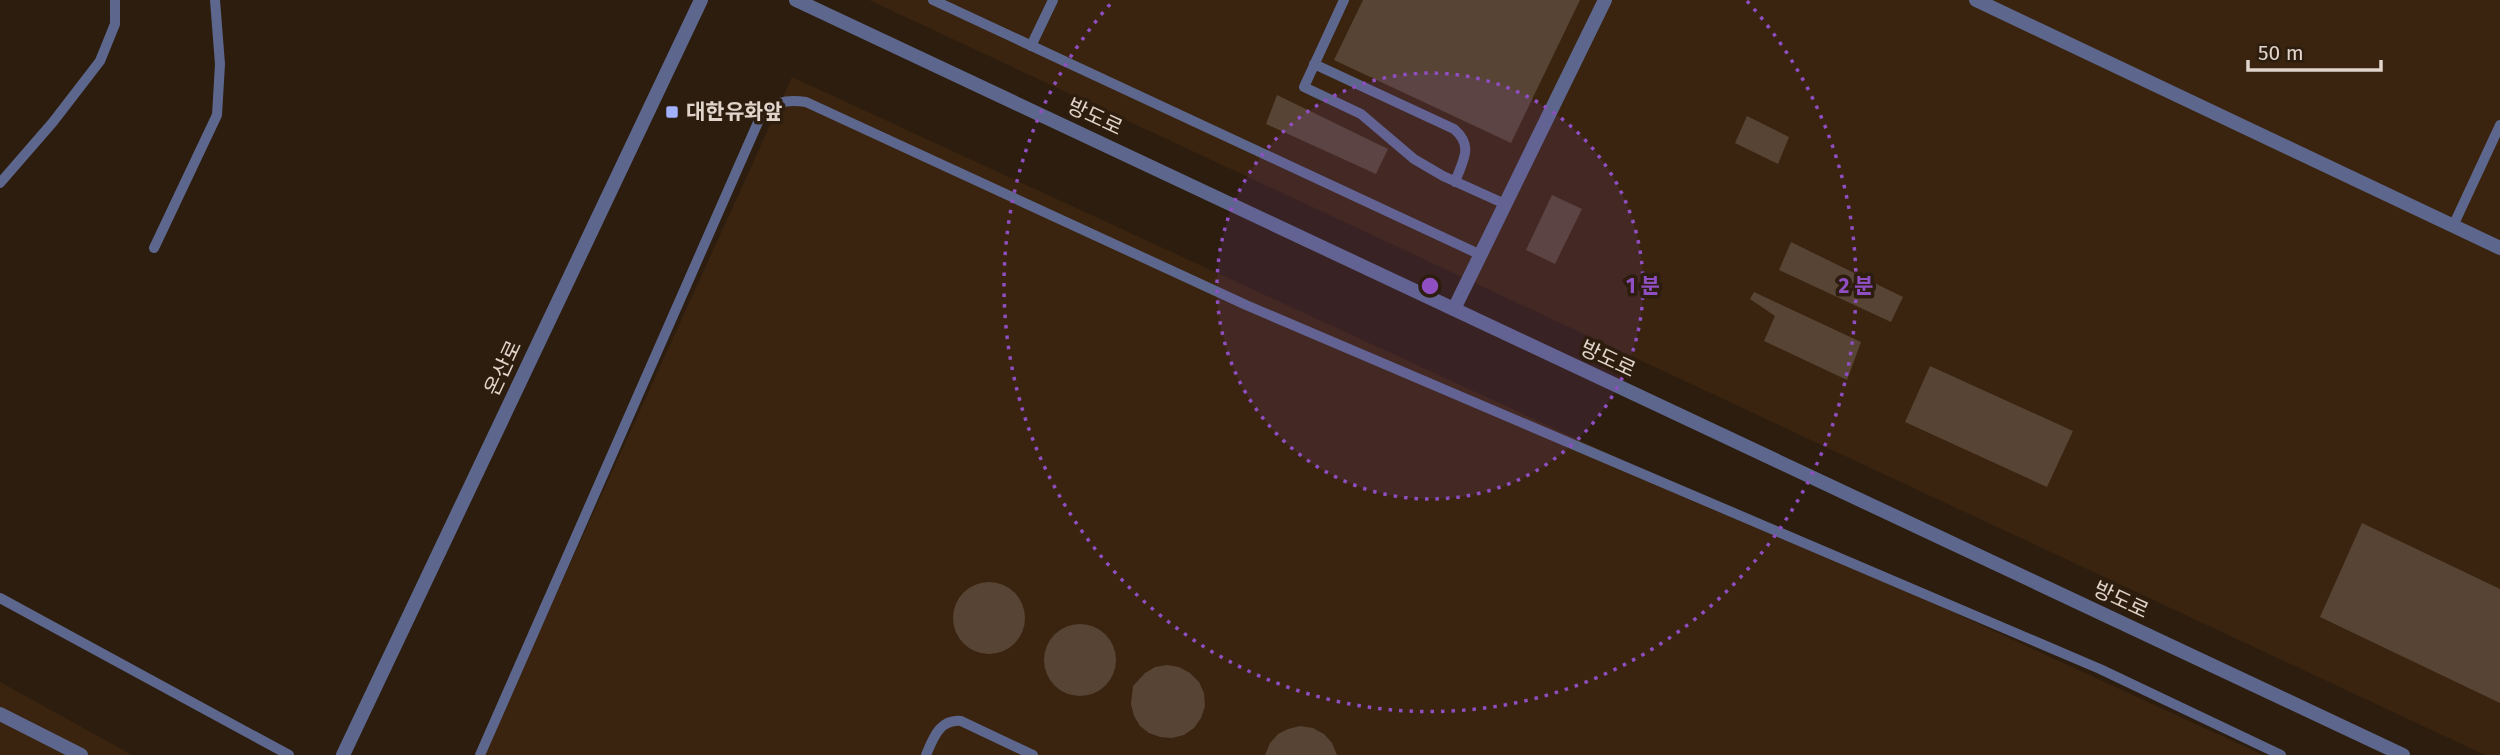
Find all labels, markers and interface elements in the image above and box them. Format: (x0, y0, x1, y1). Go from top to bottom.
scale bar (2248, 28, 2381, 72)
text: 50 m (2258, 40, 2304, 66)
street label: 방도로 (1063, 93, 1127, 141)
place label: 대한유화앞 (686, 99, 783, 125)
marker: 대한유화앞 (664, 104, 680, 120)
text: 1 분 (1626, 273, 1660, 299)
text: 2 분 (1838, 273, 1874, 299)
centre of rings (1418, 274, 1442, 298)
street label: 방도로 (1576, 335, 1640, 383)
street label: 온산로 (479, 336, 527, 400)
street label: 방도로 (2089, 576, 2153, 624)

